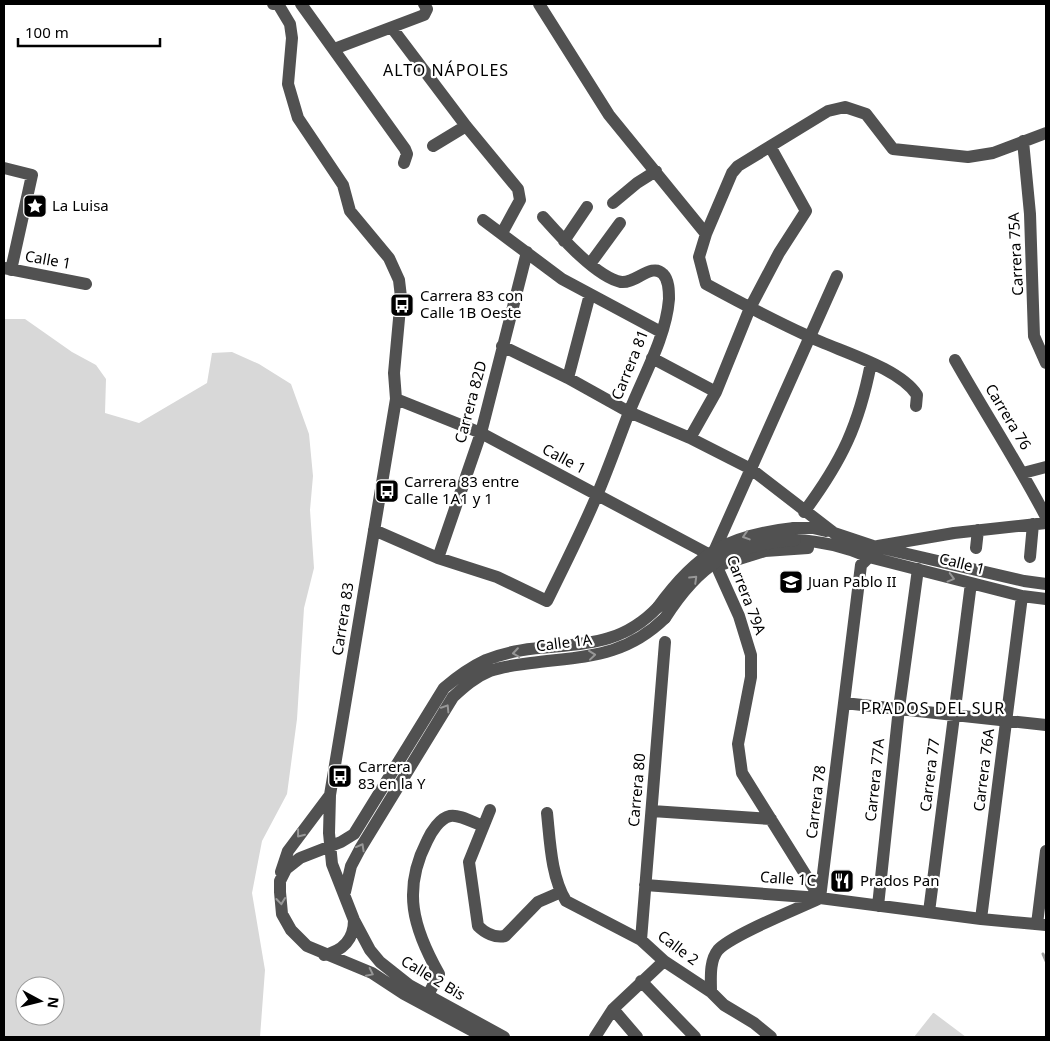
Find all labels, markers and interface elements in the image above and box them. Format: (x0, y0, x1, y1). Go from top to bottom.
scale bar (18, 15, 160, 47)
text: 100 m (25, 22, 69, 42)
district label: ALTO NÁPOLES (383, 59, 509, 81)
place icon: La Luisa (22, 193, 48, 219)
place label: La Luisa (52, 195, 109, 215)
street label: Carrera 75A (1003, 211, 1027, 296)
street label: Calle 1 (24, 245, 73, 273)
place label: Carrera 83 con Calle 1B Oeste (420, 285, 523, 322)
bus stop icon: Carrera 83 con Calle 1B Oeste (389, 292, 415, 318)
street label: Carrera 81 (606, 327, 652, 403)
street label: Carrera 82D (449, 358, 491, 445)
street label: Carrera 76 (981, 380, 1036, 453)
street label: Calle 1 (539, 438, 590, 478)
place label: Carrera 83 entre Calle 1A1 y 1 (404, 471, 519, 508)
bus stop icon: Carrera 83 entre Calle 1A1 y 1 (374, 478, 400, 504)
one-way arrow (742, 530, 751, 540)
street label: Calle 1 (937, 548, 987, 578)
street label: Carrera 79A (723, 552, 771, 638)
school or university icon: Juan Pablo II (778, 569, 804, 595)
place label: Juan Pablo II (806, 571, 897, 591)
one-way arrow (946, 572, 955, 583)
one-way arrow (688, 576, 697, 585)
street label: Carrera 83 (326, 581, 358, 657)
street label: Calle 1A (535, 629, 593, 655)
one-way arrow (512, 647, 520, 658)
one-way arrow (589, 650, 597, 661)
district label: PRADOS DEL SUR (861, 697, 1005, 719)
one-way arrow (440, 705, 449, 714)
street label: Carrera 76A (968, 727, 998, 812)
street label: Carrera 77A (860, 737, 888, 822)
street label: Carrera 77 (915, 737, 943, 813)
street label: Carrera 80 (623, 752, 649, 828)
place label: Carrera 83 en la Y (358, 756, 426, 793)
bus stop icon: Carrera 83 en la Y (327, 763, 353, 789)
street label: Carrera 78 (801, 764, 829, 840)
one-way arrow (297, 828, 306, 838)
one-way arrow (355, 843, 365, 852)
street label: Calle 1C (759, 866, 817, 890)
restaurant icon: Prados Pan (829, 868, 855, 894)
place label: Prados Pan (860, 870, 940, 890)
one-way arrow (275, 897, 286, 905)
street label: Calle 2 (654, 925, 703, 969)
street label: Calle 2 Bis (398, 950, 469, 1004)
one-way arrow (364, 967, 373, 977)
north arrow (15, 976, 65, 1026)
text: N (43, 996, 64, 1009)

